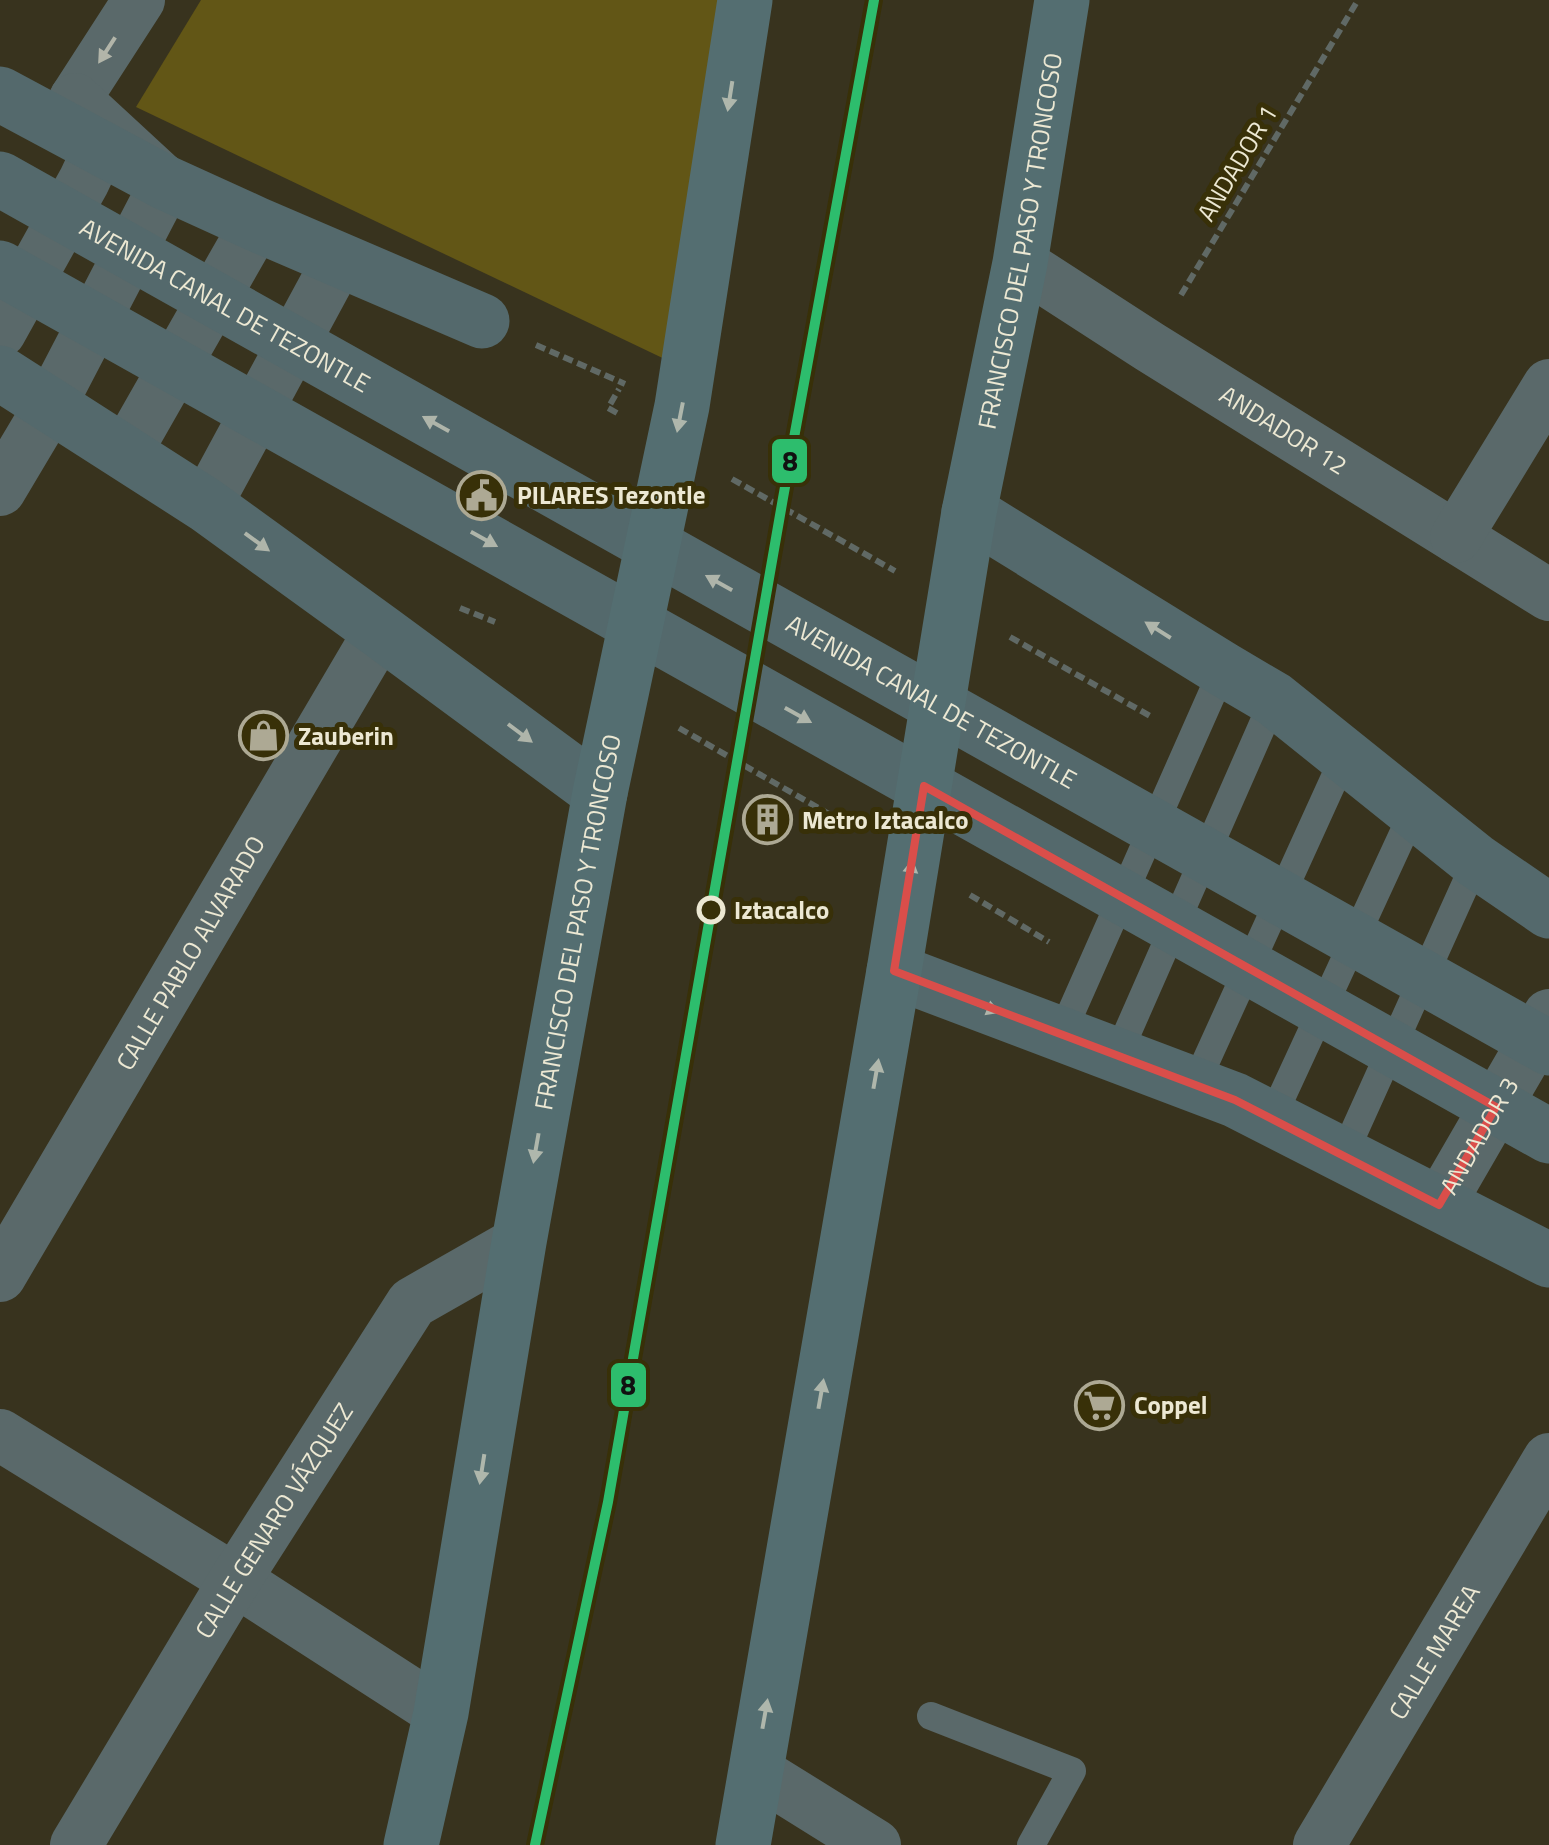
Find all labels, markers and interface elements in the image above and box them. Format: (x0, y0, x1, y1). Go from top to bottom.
one-way arrow (98, 36, 116, 63)
street label: FRANCISCO DEL PASO Y TRONCOSO (967, 50, 1072, 432)
one-way arrow (722, 81, 738, 113)
street label: ANDADOR 1 (1187, 97, 1287, 229)
street label: AVENIDA CANAL DE TEZONTLE (73, 208, 377, 402)
street label: ANDADOR 12 (1212, 376, 1355, 484)
one-way arrow (671, 402, 687, 433)
one-way arrow (422, 415, 450, 433)
line badge: 8 (770, 437, 809, 485)
text: 8 (782, 439, 798, 482)
public building icon: PILARES Tezontle (456, 469, 508, 521)
place label: PILARES Tezontle (517, 476, 705, 514)
one-way arrow (470, 531, 499, 548)
one-way arrow (244, 532, 270, 551)
one-way arrow (705, 574, 734, 591)
street label: AVENIDA CANAL DE TEZONTLE (779, 605, 1084, 798)
one-way arrow (1145, 621, 1172, 640)
one-way arrow (784, 706, 812, 724)
shop icon: Zauberin (237, 710, 289, 762)
place label: Zauberin (298, 717, 394, 755)
one-way arrow (507, 723, 533, 743)
street label: FRANCISCO DEL PASO Y TRONCOSO (524, 731, 631, 1113)
building icon: Metro Iztacalco (741, 794, 793, 846)
place label: Metro Iztacalco (802, 801, 969, 839)
street label: CALLE PABLO ALVARADO (106, 828, 274, 1077)
one-way arrow (902, 859, 918, 890)
place label: Iztacalco (734, 891, 829, 929)
marker: Iztacalco (698, 897, 724, 923)
one-way arrow (970, 999, 1000, 1015)
one-way arrow (869, 1058, 884, 1089)
street label: ANDADOR 3 (1430, 1070, 1528, 1202)
one-way arrow (528, 1133, 543, 1164)
line badge: 8 (609, 1361, 648, 1409)
text: 8 (620, 1363, 636, 1406)
one-way arrow (814, 1378, 829, 1409)
supermarket icon: Coppel (1073, 1379, 1125, 1431)
place label: Coppel (1134, 1386, 1207, 1424)
street label: CALLE GENARO VÁZQUEZ (185, 1395, 363, 1646)
one-way arrow (474, 1453, 489, 1485)
street label: CALLE MAREA (1379, 1577, 1489, 1727)
one-way arrow (758, 1698, 773, 1730)

